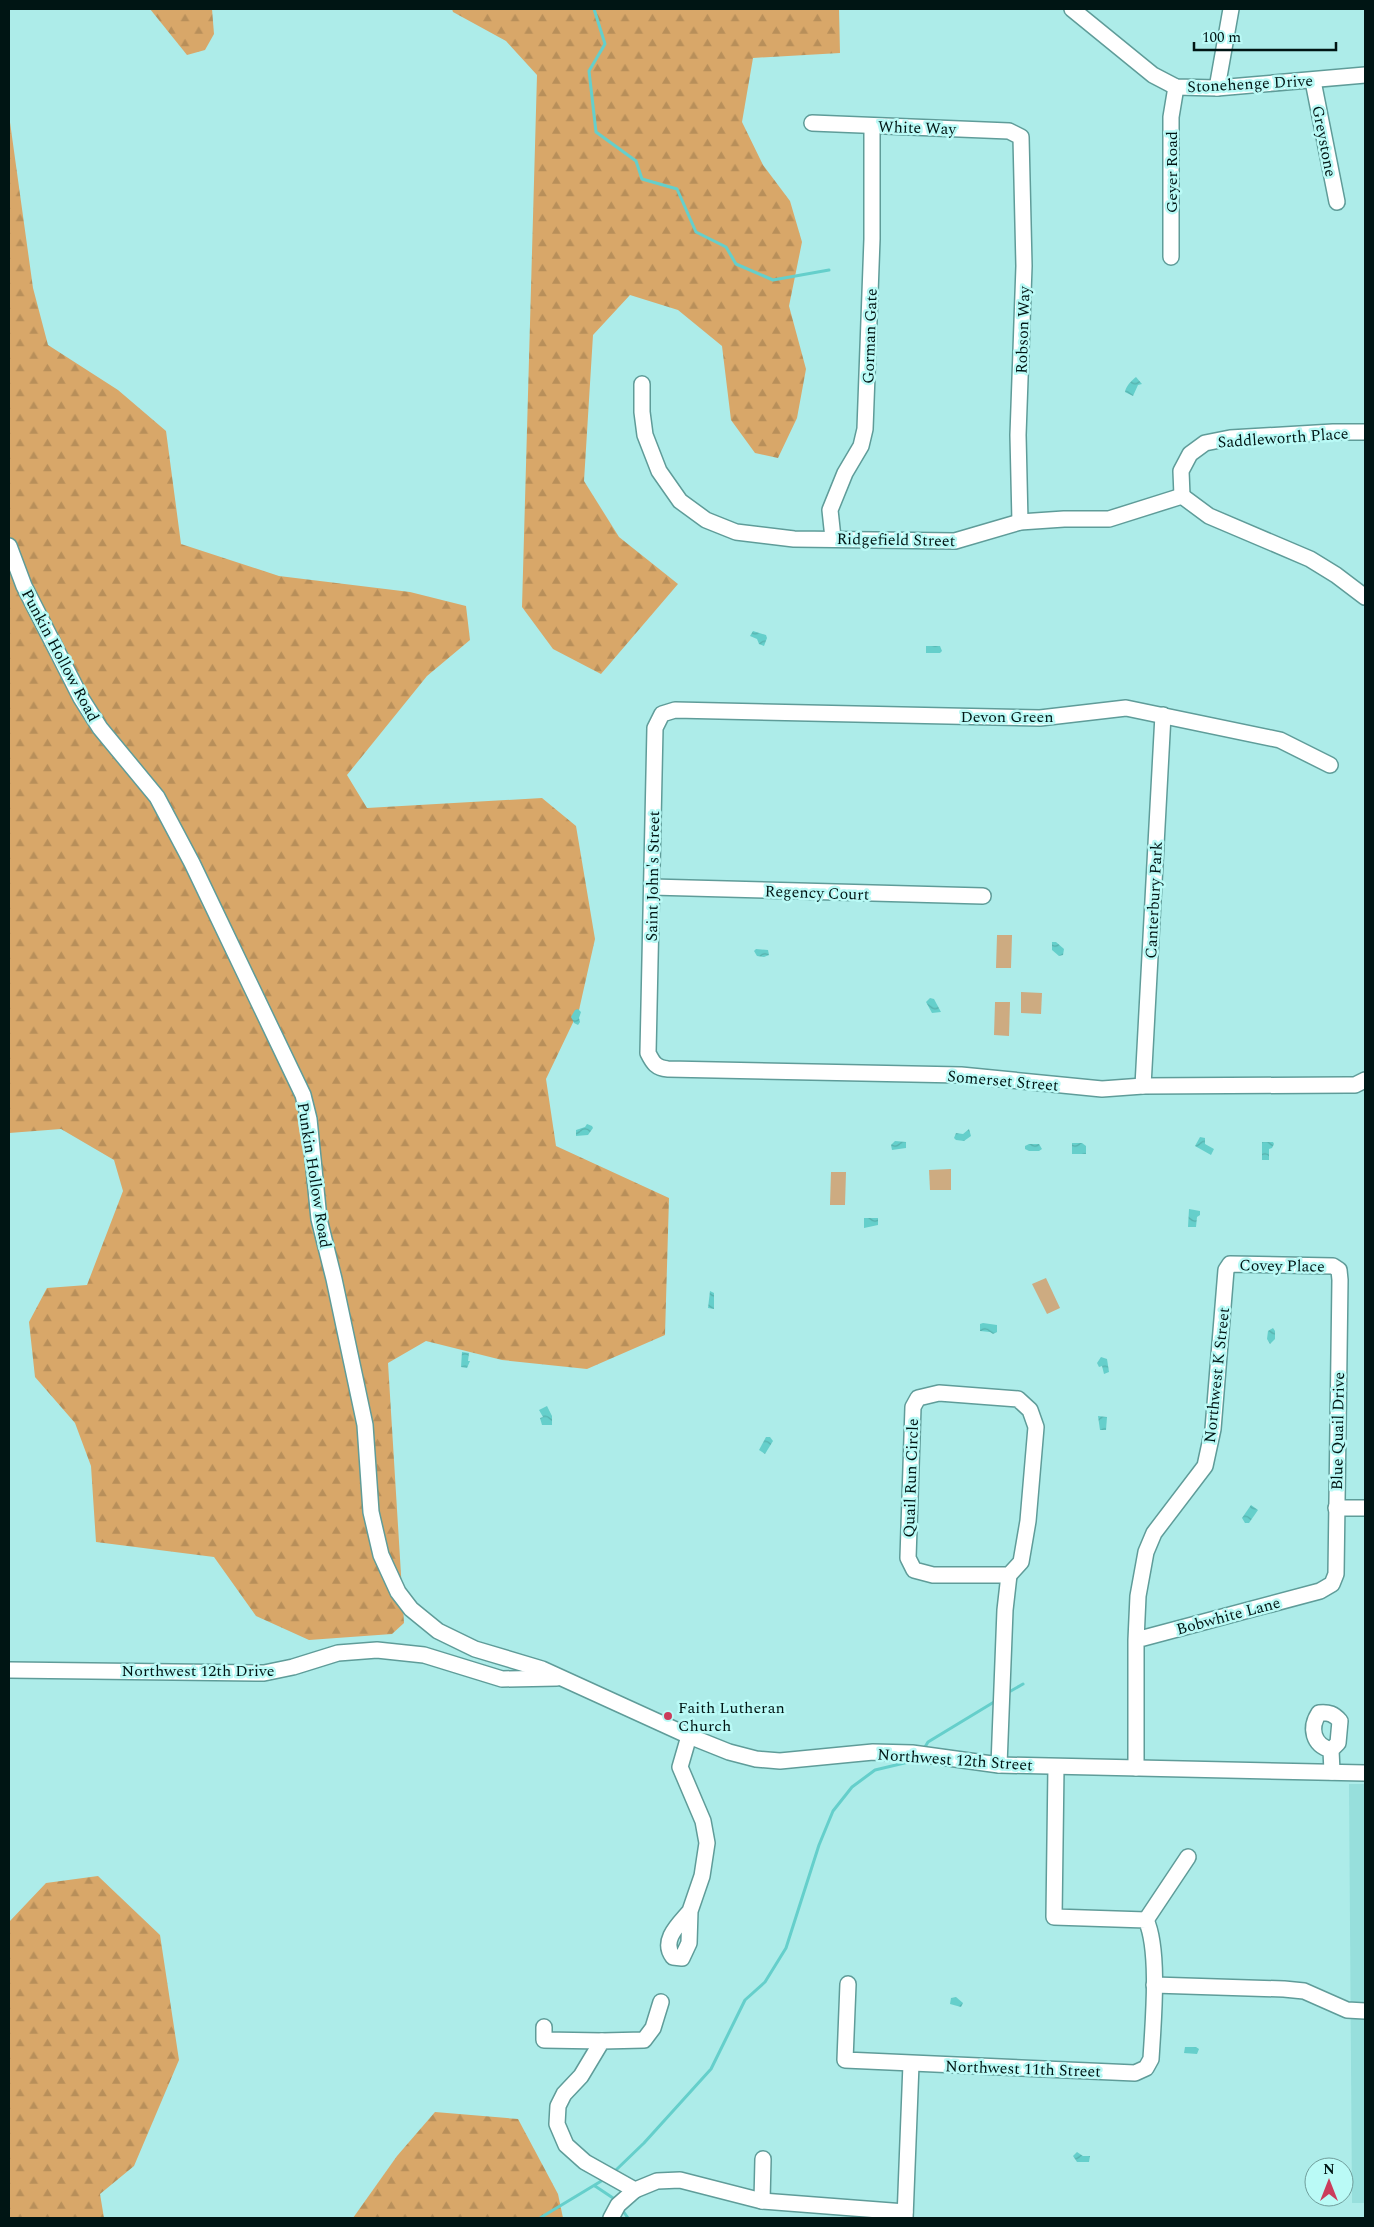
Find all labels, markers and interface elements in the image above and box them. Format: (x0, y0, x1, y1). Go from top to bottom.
scale bar (1194, 20, 1336, 52)
text: 100 m (1202, 26, 1241, 49)
street label: Stonehenge Drive (1187, 69, 1314, 99)
street label: Greystone (1305, 103, 1343, 179)
street label: White Way (877, 115, 958, 141)
street label: Geyer Road (1160, 131, 1184, 213)
street label: Robson Way (1009, 284, 1037, 374)
street label: Gorman Gate (856, 288, 884, 384)
street label: Saddleworth Place (1217, 421, 1349, 455)
street label: Ridgefield Street (836, 527, 956, 553)
street label: Punkin Hollow Road (15, 585, 105, 726)
street label: Devon Green (960, 705, 1054, 729)
street label: Saint John's Street (640, 810, 666, 942)
street label: Canterbury Park (1139, 841, 1169, 959)
street label: Regency Court (764, 879, 870, 907)
street label: Somerset Street (946, 1064, 1060, 1098)
street label: Punkin Hollow Road (291, 1101, 337, 1250)
street label: Covey Place (1239, 1253, 1325, 1279)
street label: Northwest K Street (1198, 1306, 1236, 1444)
street label: Blue Quail Drive (1325, 1372, 1351, 1490)
street label: Quail Run Circle (897, 1418, 925, 1538)
street label: Bobwhite Lane (1174, 1591, 1283, 1641)
street label: Northwest 12th Drive (122, 1659, 274, 1683)
place label: Faith Lutheran Church (678, 1696, 785, 1738)
marker: Faith Lutheran Church (662, 1710, 674, 1722)
street label: Northwest 12th Street (876, 1743, 1034, 1777)
street label: Northwest 11th Street (945, 2054, 1102, 2084)
north arrow (1304, 2157, 1354, 2207)
text: N (1323, 2159, 1335, 2180)

